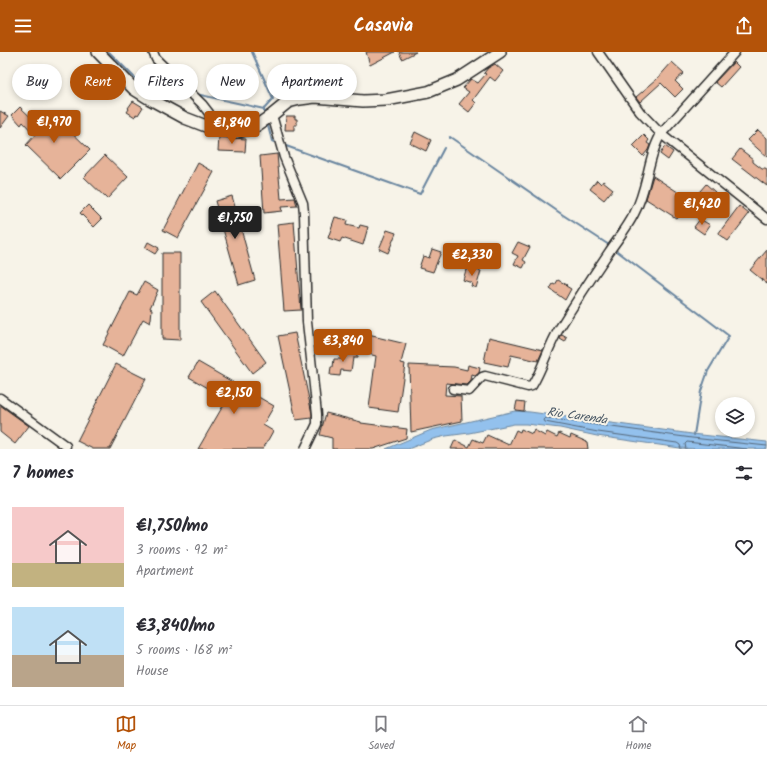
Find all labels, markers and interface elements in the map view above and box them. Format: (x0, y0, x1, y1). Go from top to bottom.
text: Casavia (354, 12, 413, 41)
icon: menu (12, 15, 34, 37)
icon: share (733, 15, 755, 37)
chip: Buy (12, 64, 62, 100)
chip: Rent (70, 64, 126, 100)
chip: Filters (134, 64, 198, 100)
chip: New (206, 64, 259, 100)
chip: Apartment (267, 64, 357, 100)
pin: €1,970 (21, 110, 87, 144)
pin: €1,840 (199, 111, 265, 145)
text: €1,970 (37, 112, 71, 133)
text: €1,840 (214, 113, 251, 134)
pin: €1,420 (669, 192, 735, 226)
text: €1,420 (684, 194, 720, 215)
pin: €1,750 (202, 206, 268, 240)
text: €1,750 (218, 208, 252, 229)
pin: €2,330 (439, 243, 505, 277)
text: €2,330 (452, 245, 492, 266)
pin: €3,840 (310, 329, 376, 363)
text: €3,840 (323, 331, 363, 352)
pin: €2,150 (201, 381, 267, 415)
text: €2,150 (216, 383, 252, 404)
map controls (715, 397, 755, 437)
button: layers (715, 397, 755, 437)
water label: Rio Carenda (546, 402, 610, 430)
text: 7 homes (12, 460, 74, 487)
icon: filters (733, 462, 755, 484)
text: €1,750/mo (136, 513, 208, 540)
icon: home (44, 523, 92, 571)
icon: heart (733, 536, 755, 558)
text: 3 rooms · 92 m² (136, 540, 228, 561)
text: Apartment (136, 561, 194, 582)
text: €3,840/mo (136, 613, 215, 640)
icon: home (44, 623, 92, 671)
icon: heart (733, 636, 755, 658)
text: 5 rooms · 168 m² (136, 640, 232, 661)
text: House (136, 661, 168, 682)
tab: Map (115, 713, 137, 755)
tab: Saved (368, 713, 395, 755)
tab: Home (625, 713, 652, 755)

